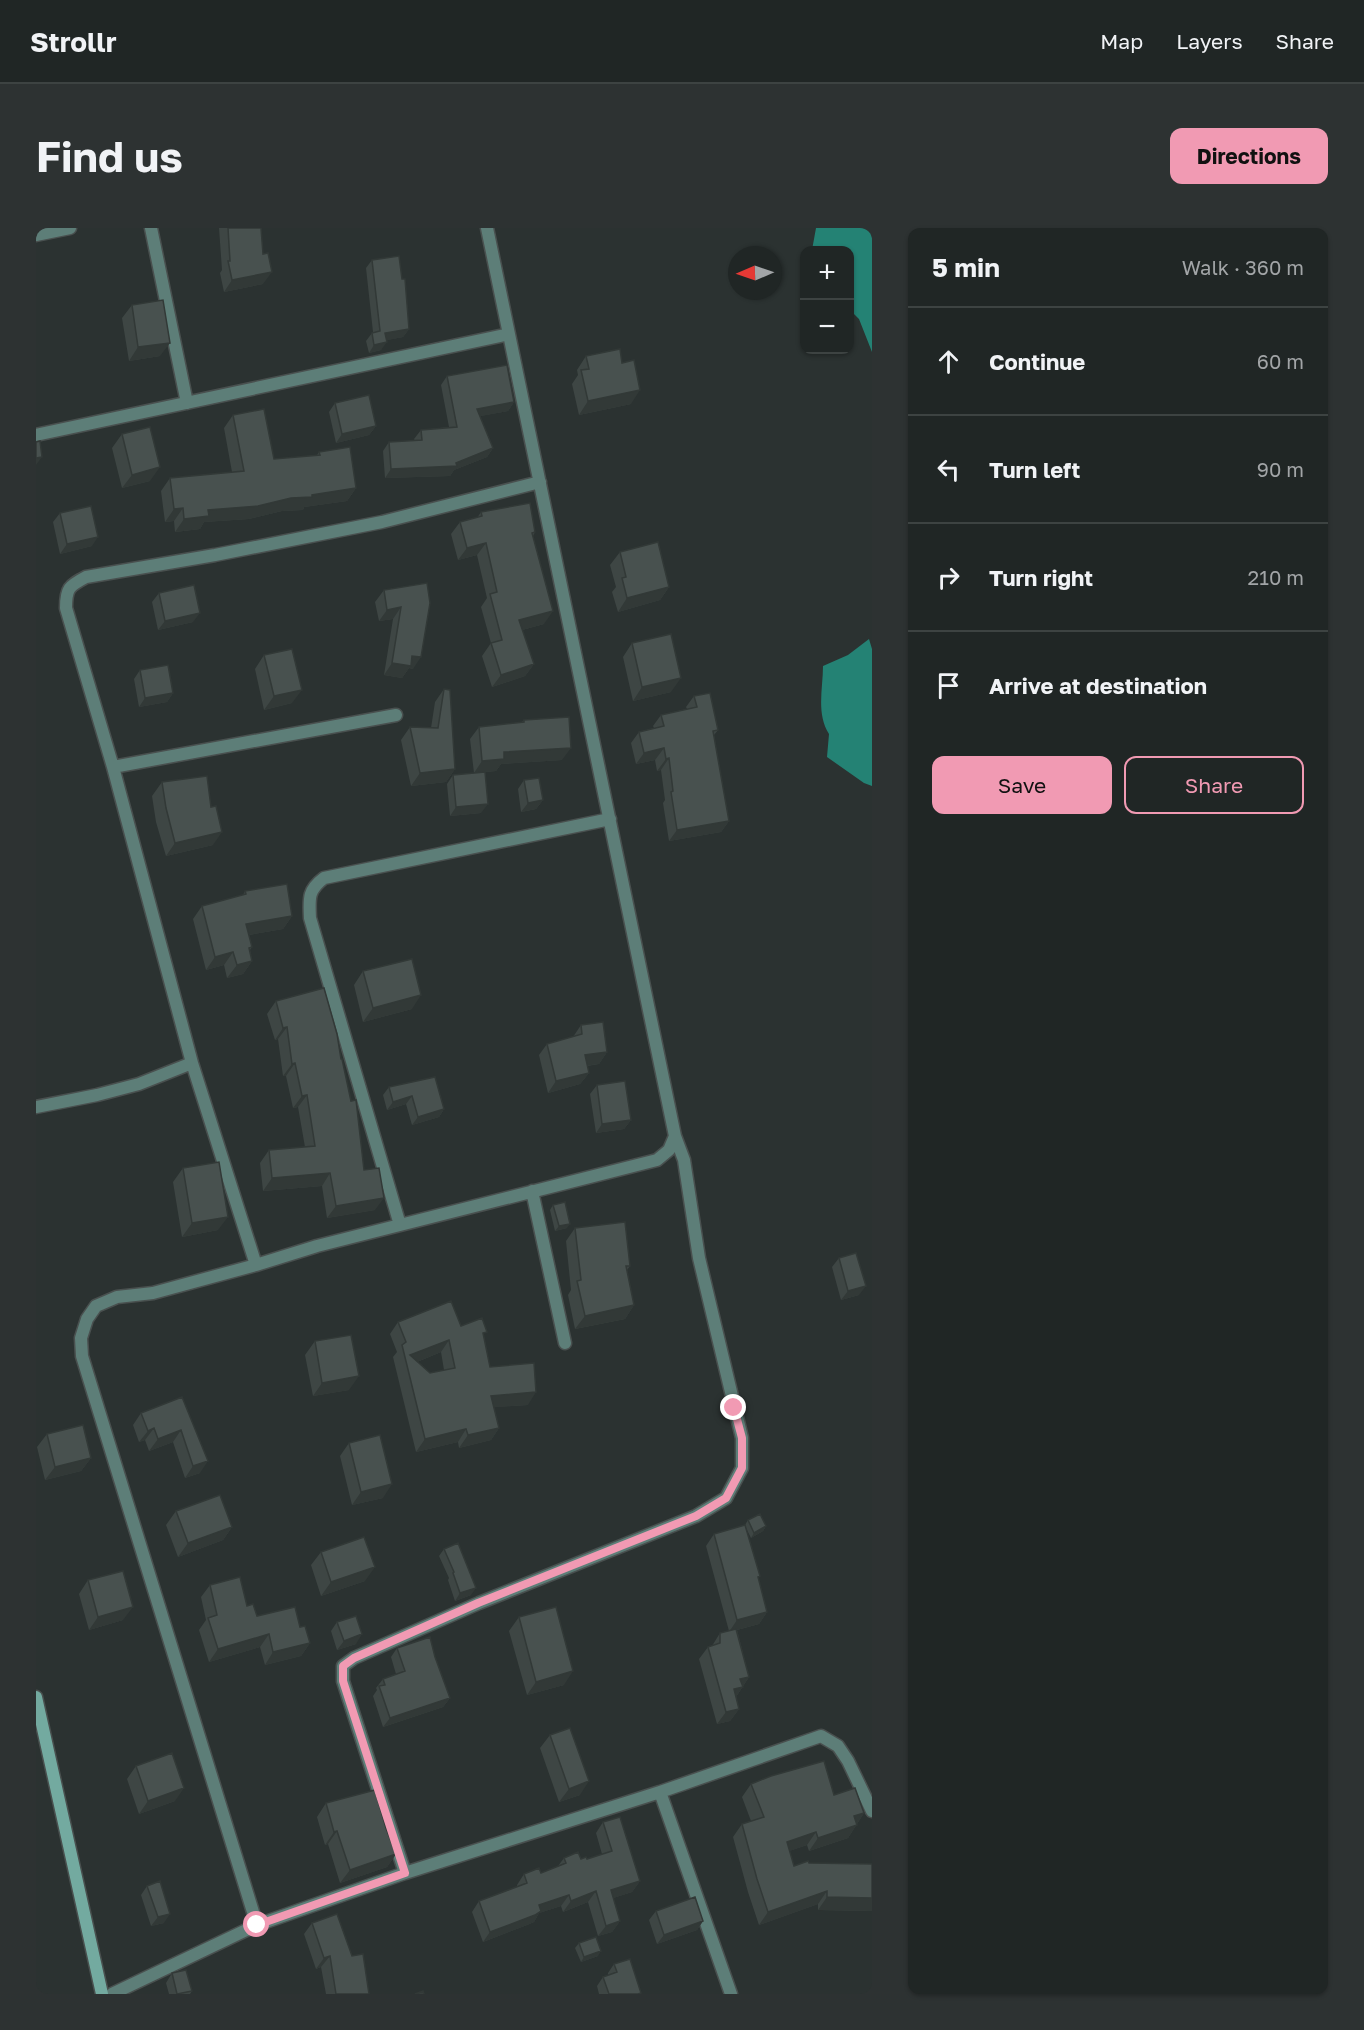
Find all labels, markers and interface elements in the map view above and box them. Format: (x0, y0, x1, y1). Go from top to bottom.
text: Strollr (30, 25, 117, 58)
text: Map (1100, 28, 1143, 54)
text: Layers (1176, 28, 1243, 54)
text: Share (1276, 28, 1334, 54)
button: Directions (1170, 128, 1328, 184)
text: Find us (36, 131, 183, 181)
north arrow (728, 246, 782, 300)
map controls (800, 246, 854, 354)
button: + (800, 246, 854, 300)
text: 5 min (932, 252, 1000, 283)
text: Walk · 360 m (1182, 255, 1304, 279)
button: − (800, 300, 854, 354)
icon: ahead (932, 345, 965, 378)
text: Continue (989, 348, 1085, 375)
text: 60 m (1257, 349, 1304, 373)
icon: left (932, 453, 965, 486)
text: Turn left (989, 456, 1080, 483)
text: 90 m (1257, 457, 1304, 481)
icon: right (932, 561, 965, 594)
text: Turn right (989, 564, 1093, 591)
text: 210 m (1248, 565, 1304, 589)
icon: arrive (932, 669, 965, 702)
text: Arrive at destination (989, 672, 1207, 699)
button: Save (932, 756, 1112, 814)
button: Share (1124, 756, 1304, 814)
route end (720, 1394, 746, 1420)
route start (243, 1911, 269, 1937)

